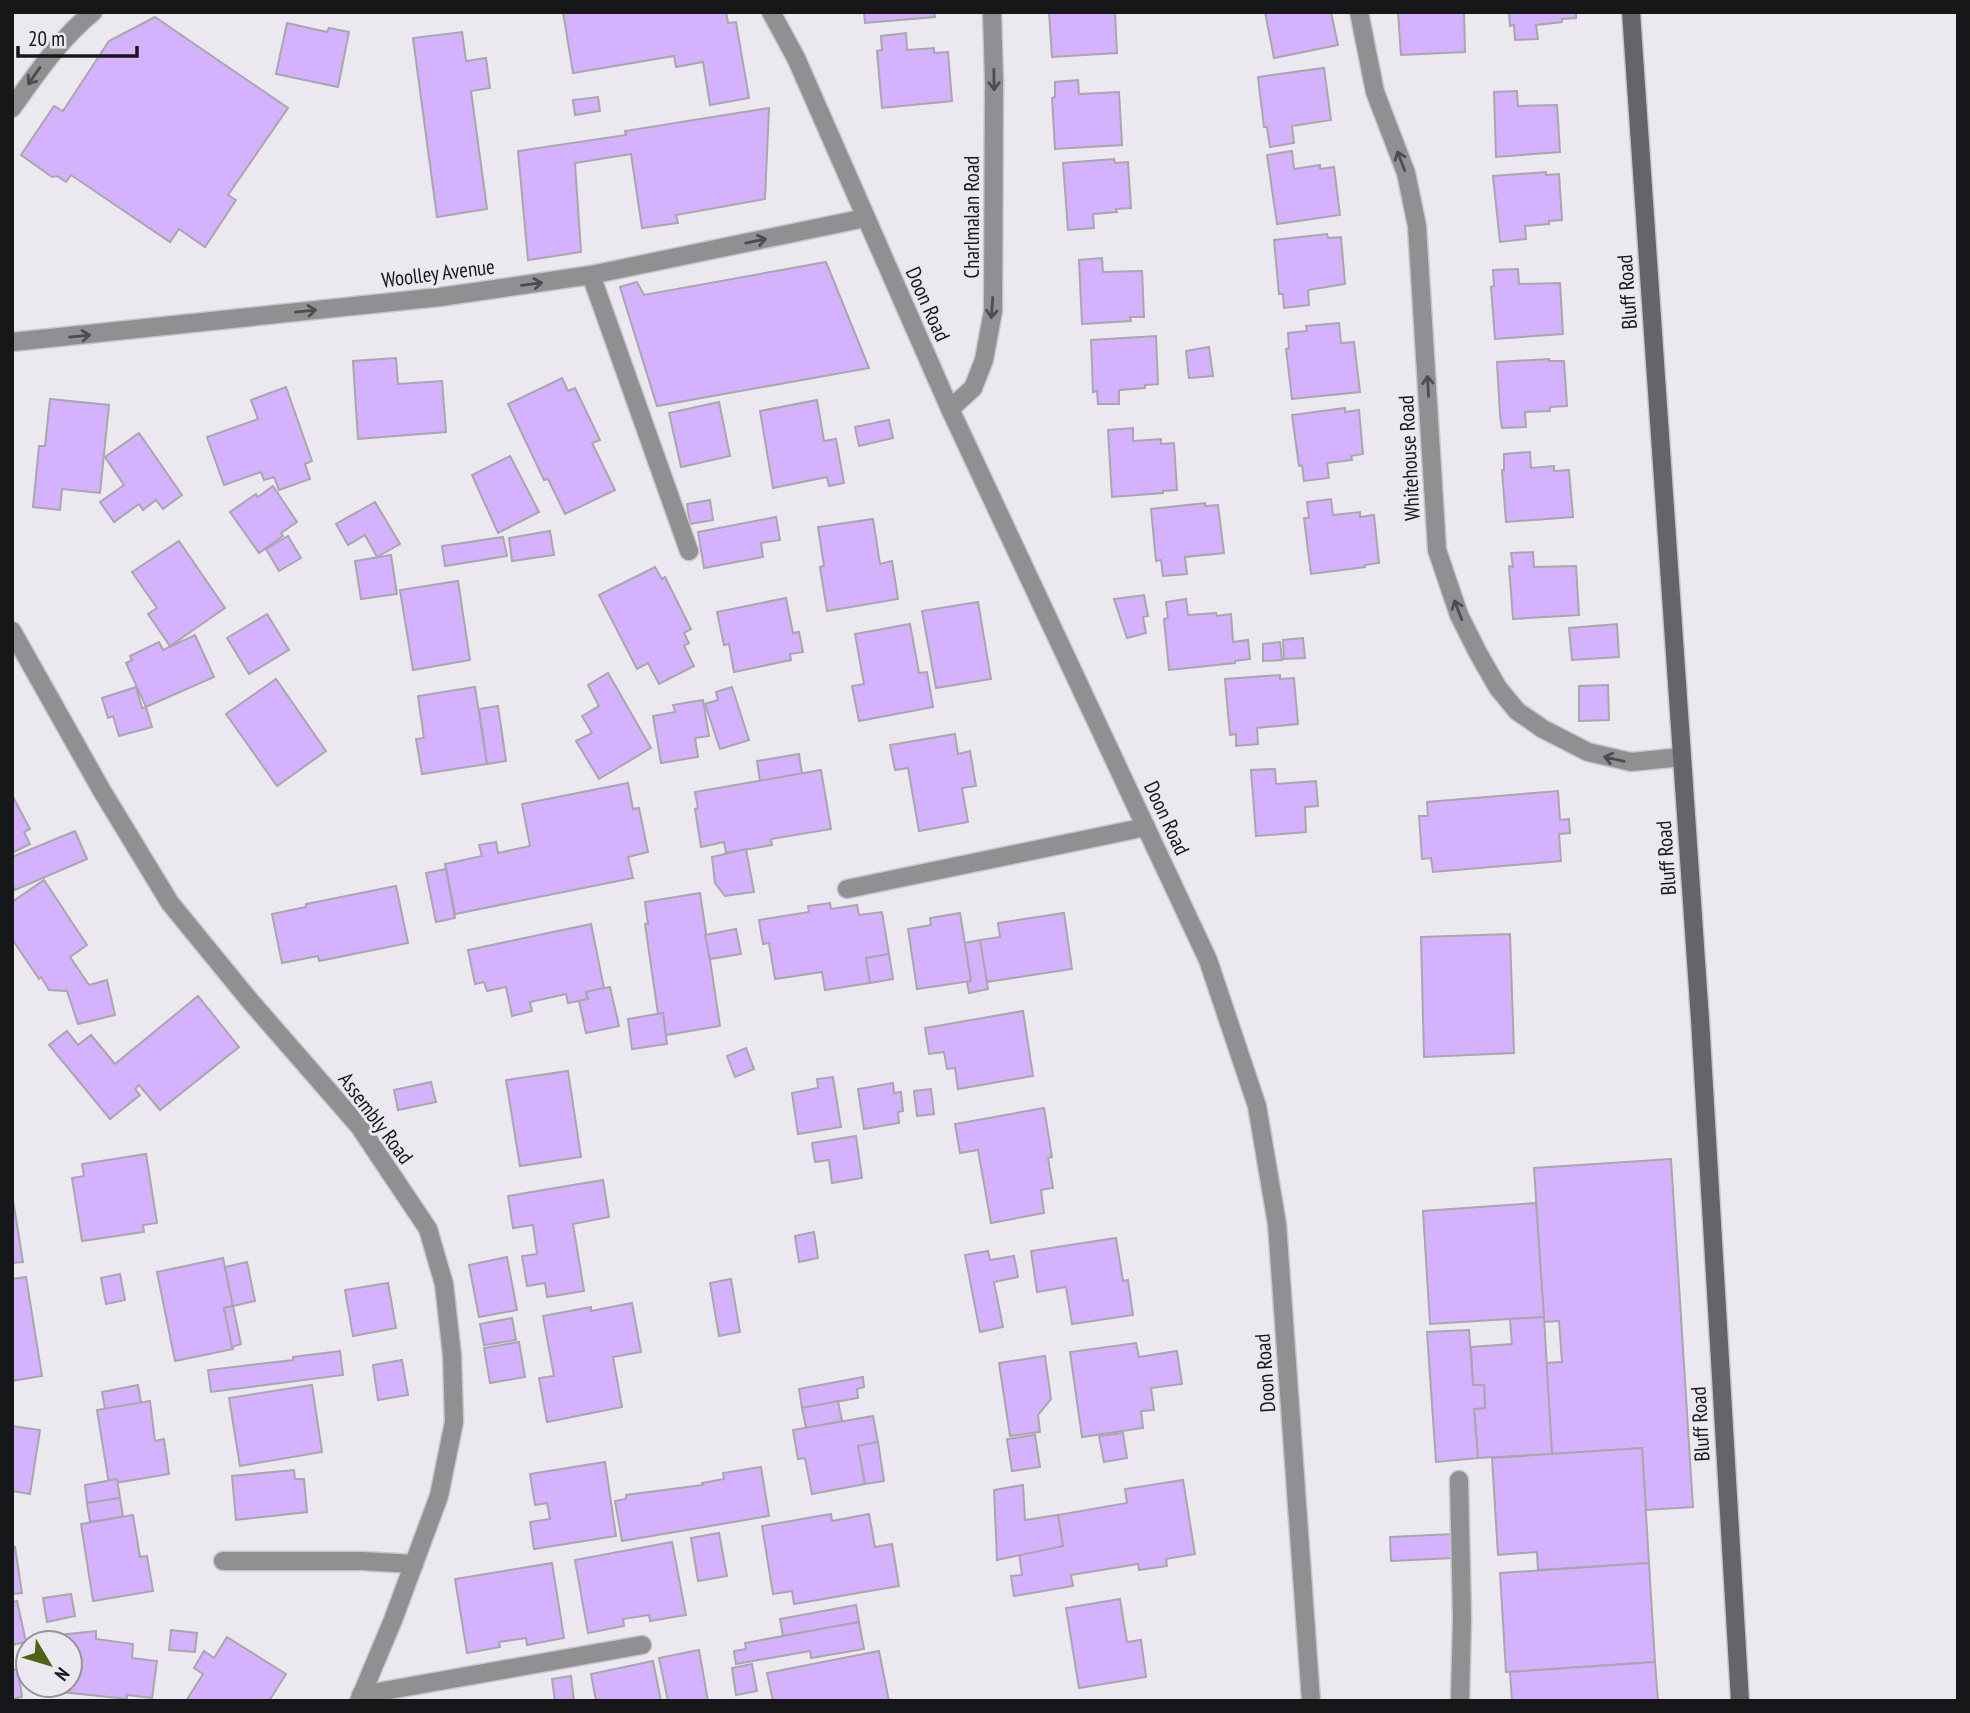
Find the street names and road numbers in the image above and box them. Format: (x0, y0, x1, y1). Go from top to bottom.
street label: Charlmalan Road (958, 156, 985, 278)
street label: Woolley Avenue (380, 253, 496, 293)
street label: Bluff Road (1611, 254, 1643, 330)
street label: Doon Road (900, 263, 956, 345)
street label: Whitehouse Road (1392, 395, 1426, 521)
street label: Doon Road (1138, 777, 1196, 859)
street label: Bluff Road (1650, 820, 1682, 896)
street label: Assembly Road (333, 1067, 419, 1169)
street label: Doon Road (1249, 1333, 1281, 1413)
street label: Bluff Road (1685, 1386, 1715, 1462)

